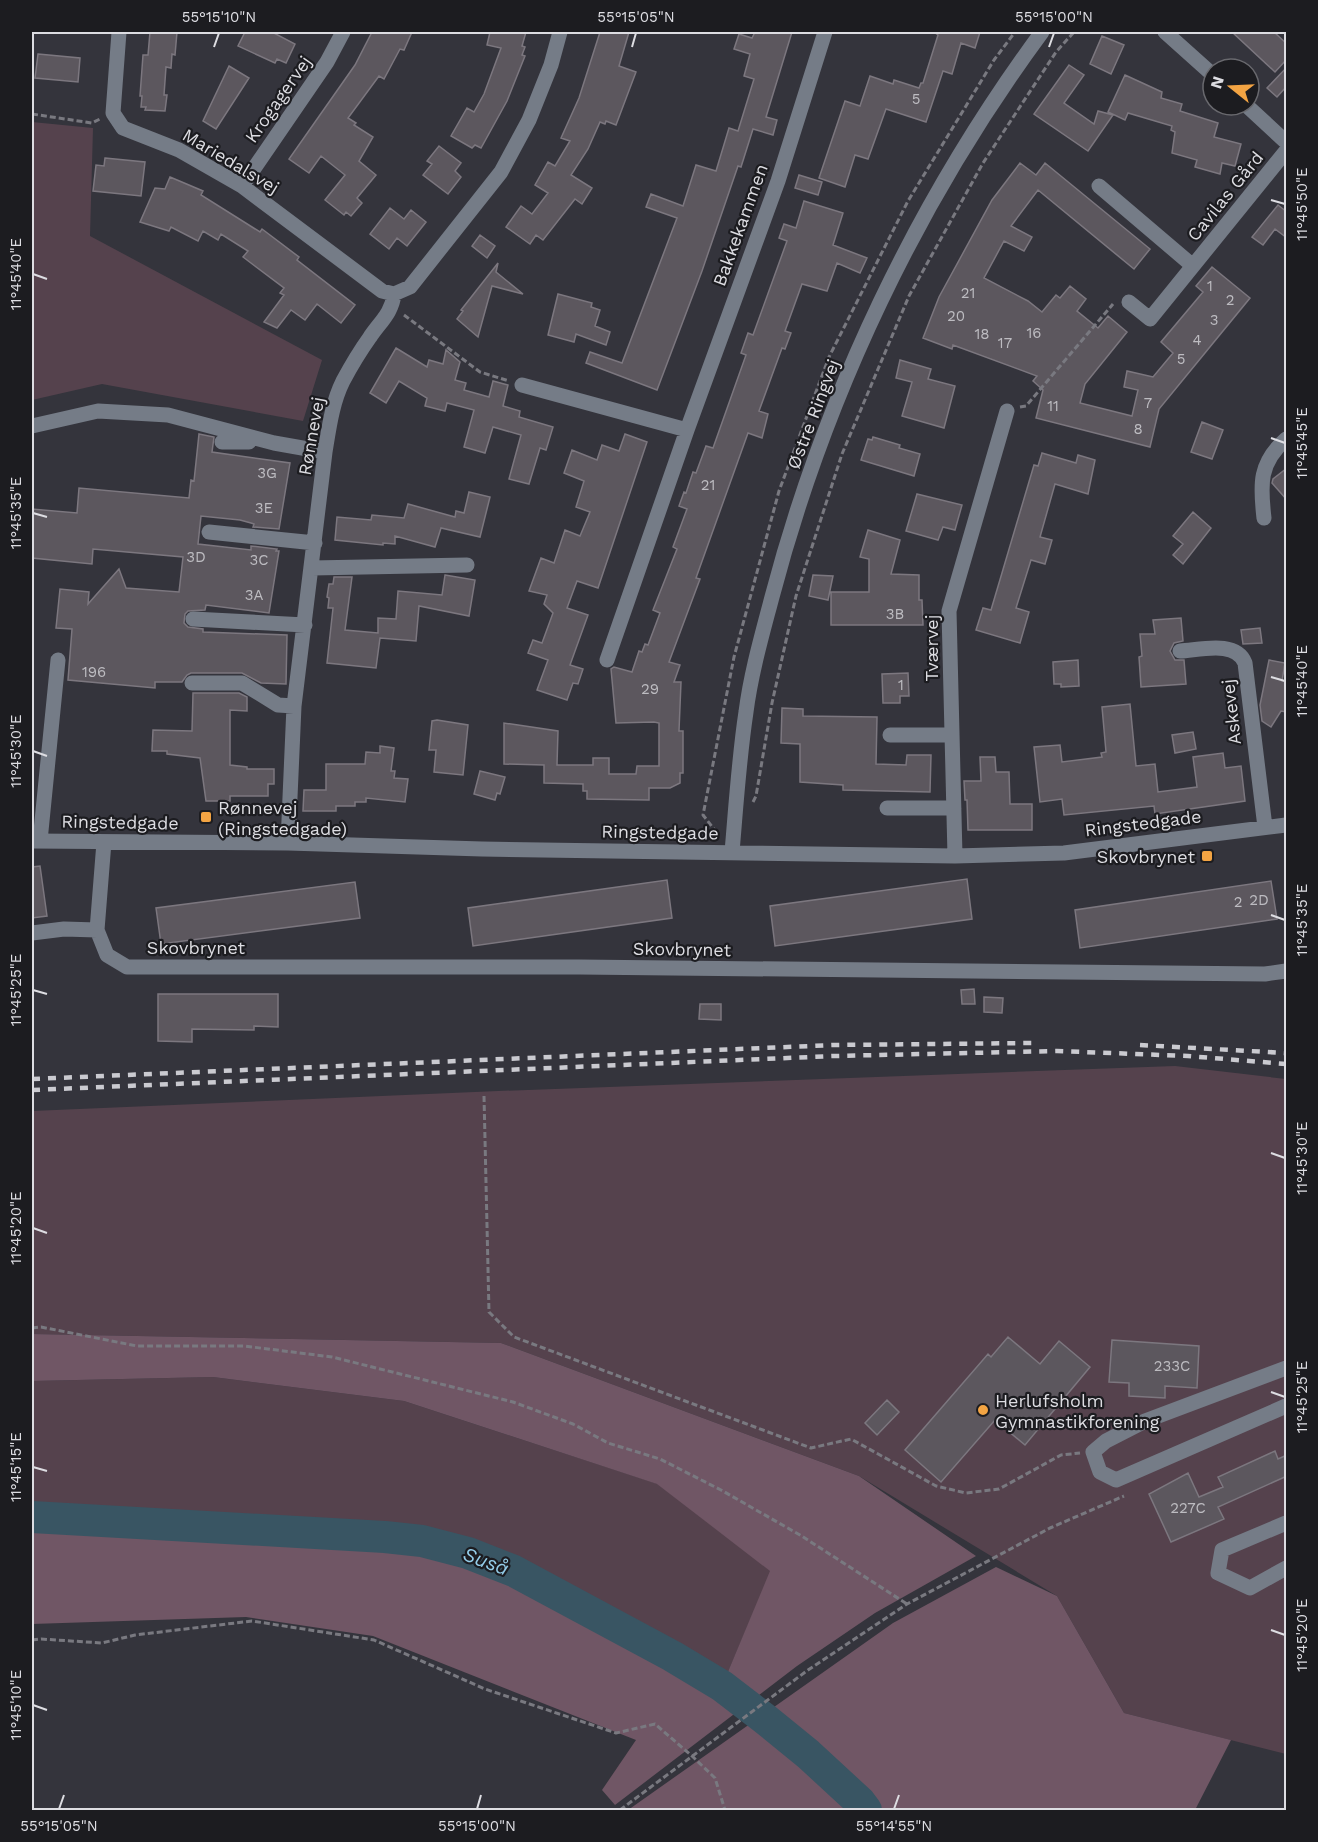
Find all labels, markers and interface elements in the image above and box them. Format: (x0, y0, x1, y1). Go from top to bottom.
text: 55°15'10"N (182, 8, 256, 26)
text: 55°15'05"N (597, 8, 675, 26)
text: 55°15'00"N (1015, 8, 1093, 26)
street label: Krogagervej (240, 51, 316, 147)
north arrow (1201, 57, 1261, 117)
text: N (1206, 74, 1228, 91)
house number: 5 (912, 90, 920, 108)
street label: Mariedalsvej (179, 124, 283, 198)
street label: Cavilas Gård (1182, 147, 1268, 245)
street label: Bakkekammen (708, 161, 772, 289)
text: 11°45'50"E (1293, 167, 1311, 241)
text: 11°45'40"E (7, 238, 25, 310)
house number: 1 (1207, 277, 1213, 295)
house number: 21 (961, 284, 975, 302)
house number: 2 (1226, 291, 1234, 309)
house number: 20 (947, 307, 965, 325)
house number: 3 (1210, 311, 1218, 329)
house number: 16 (1027, 324, 1041, 342)
house number: 18 (974, 325, 990, 343)
house number: 4 (1192, 331, 1202, 349)
house number: 17 (998, 334, 1012, 352)
house number: 5 (1177, 350, 1185, 368)
street label: Østre Ringvej (782, 356, 844, 472)
house number: 7 (1144, 394, 1152, 412)
street label: Rønnevej (294, 395, 328, 477)
house number: 11 (1047, 397, 1059, 415)
text: 11°45'45"E (1293, 407, 1311, 479)
house number: 8 (1133, 420, 1143, 438)
house number: 3G (257, 464, 277, 482)
house number: 21 (701, 476, 715, 494)
text: 11°45'35"E (7, 477, 25, 549)
house number: 3E (255, 499, 273, 517)
house number: 3D (186, 548, 206, 566)
house number: 3C (249, 551, 269, 569)
house number: 3A (245, 586, 263, 604)
house number: 3B (886, 605, 904, 623)
street label: Tværvej (921, 615, 942, 681)
text: 11°45'40"E (1293, 645, 1311, 717)
house number: 196 (82, 663, 106, 681)
house number: 1 (898, 676, 904, 694)
street label: Askevej (1217, 678, 1245, 746)
house number: 29 (641, 680, 659, 698)
text: 11°45'30"E (7, 714, 25, 788)
place label: Rønnevej (Ringstedgade) (218, 797, 347, 839)
street label: Ringstedgade (1083, 805, 1203, 841)
street label: Ringstedgade (61, 810, 179, 834)
marker: Rønnevej (Ringstedgade) (199, 810, 213, 824)
street label: Ringstedgade (601, 820, 719, 844)
place label: Skovbrynet (1097, 846, 1195, 867)
marker: Skovbrynet (1200, 849, 1214, 863)
text: 11°45'35"E (1293, 884, 1311, 956)
house number: 2D (1249, 891, 1269, 909)
house number: 2 (1234, 893, 1242, 911)
street label: Skovbrynet (147, 937, 246, 958)
street label: Skovbrynet (633, 938, 732, 960)
text: 11°45'25"E (7, 954, 25, 1026)
text: 11°45'30"E (1293, 1121, 1311, 1195)
text: 11°45'20"E (7, 1191, 25, 1265)
house number: 233C (1154, 1357, 1190, 1375)
text: 11°45'25"E (1293, 1361, 1311, 1433)
place label: Herlufsholm Gymnastikforening (995, 1390, 1160, 1432)
marker: Herlufsholm Gymnastikforening (976, 1403, 990, 1417)
text: 11°45'15"E (7, 1432, 25, 1502)
house number: 227C (1170, 1499, 1206, 1517)
water label: Suså (460, 1542, 512, 1580)
text: 11°45'20"E (1293, 1598, 1311, 1672)
text: 11°45'10"E (7, 1670, 25, 1740)
text: 55°15'05"N (20, 1817, 98, 1835)
text: 55°15'00"N (438, 1817, 516, 1835)
text: 55°14'55"N (856, 1817, 932, 1835)

